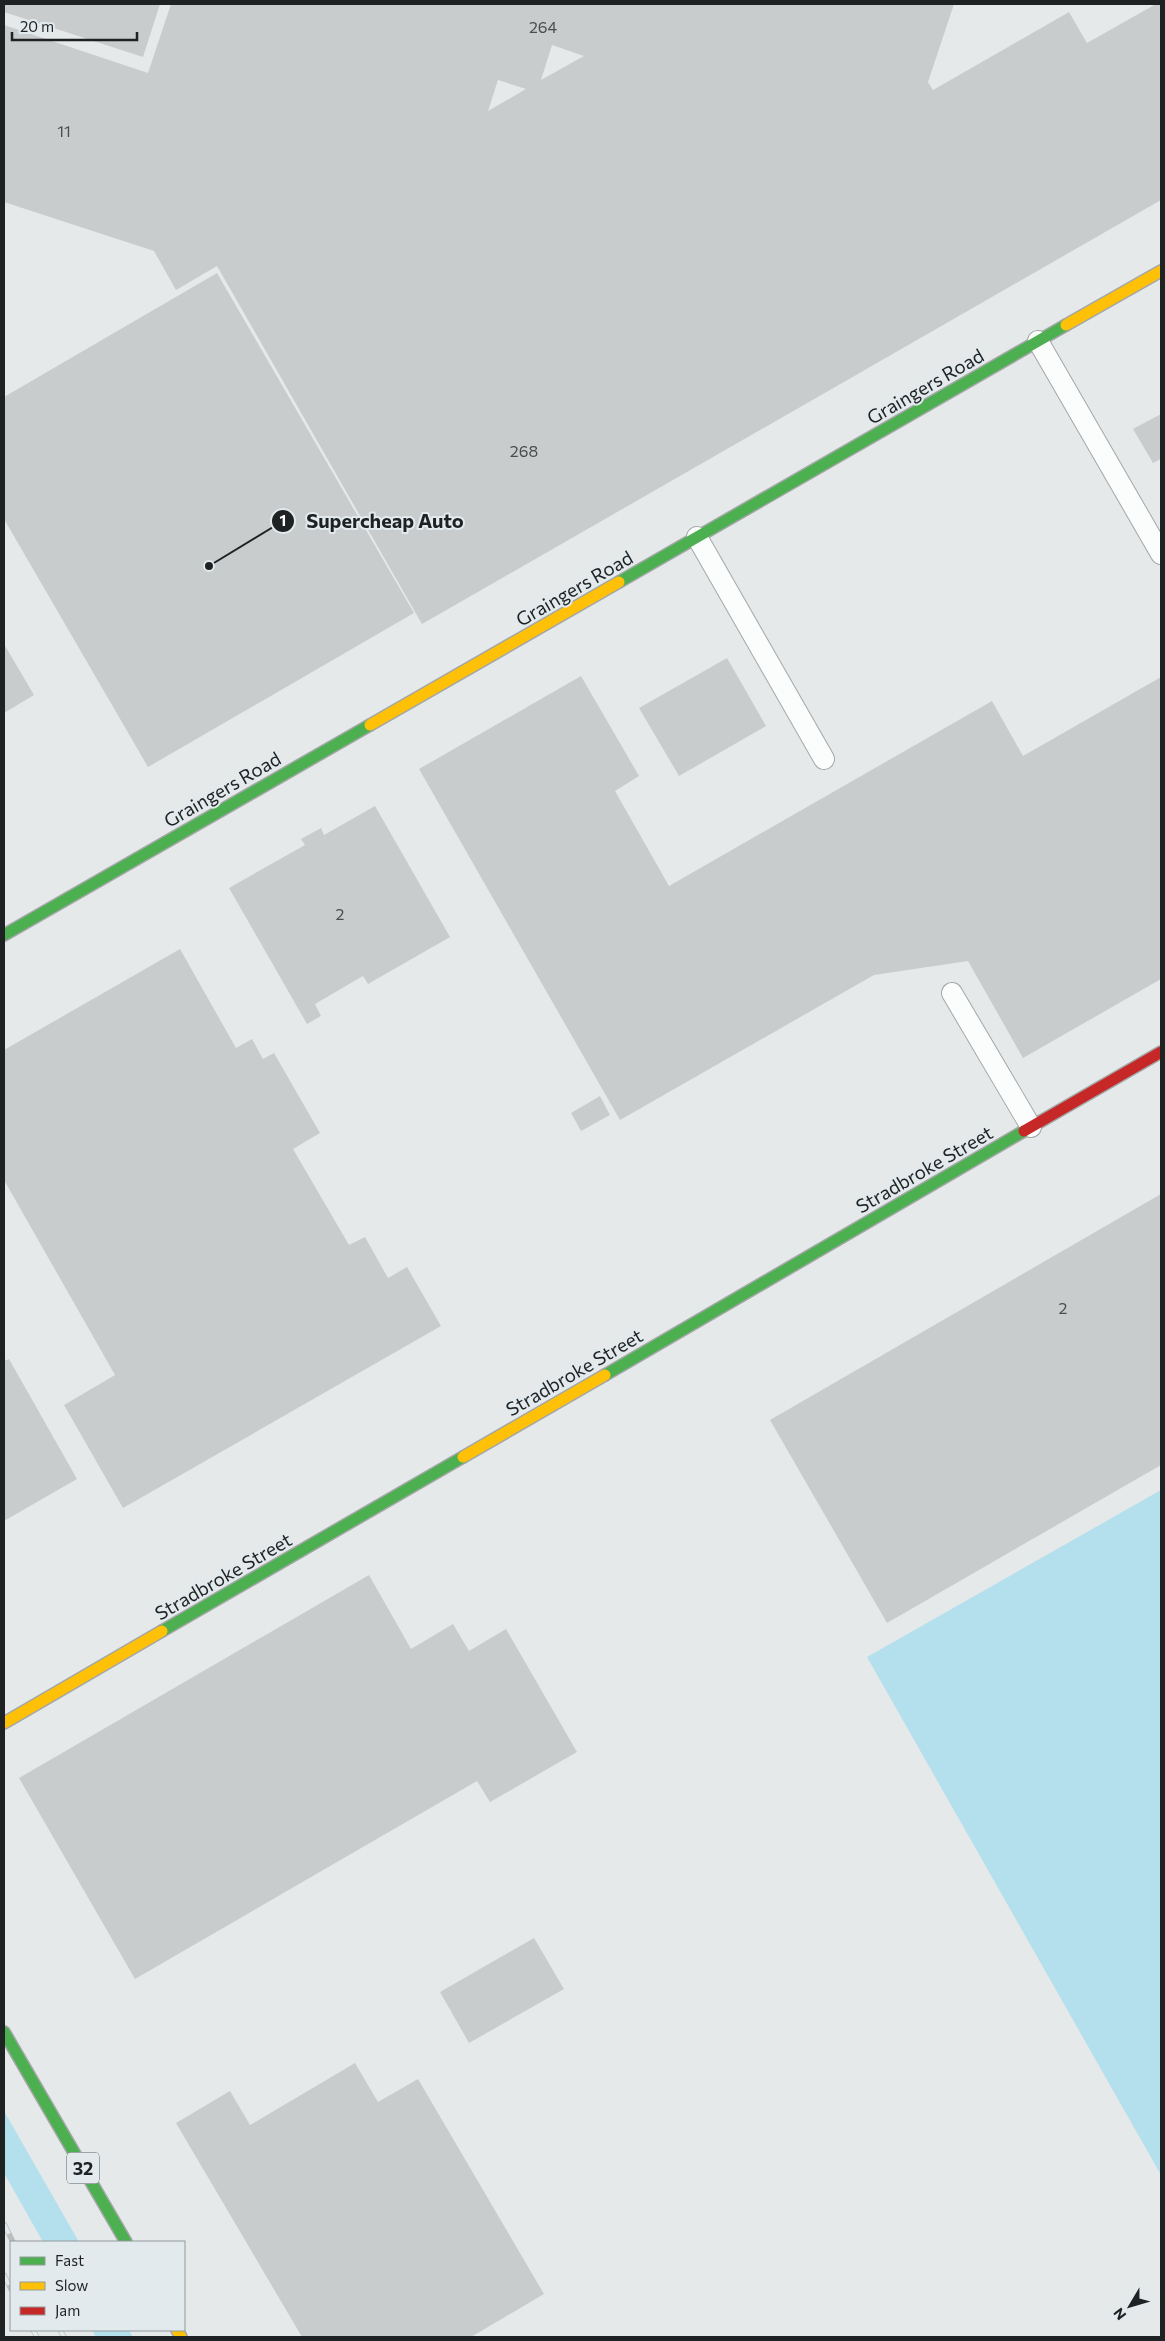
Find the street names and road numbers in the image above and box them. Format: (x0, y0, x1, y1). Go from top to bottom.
street label: Graingers Road (862, 343, 988, 429)
street label: Graingers Road (511, 545, 637, 631)
street label: Graingers Road (159, 746, 285, 832)
street label: Stradbroke Street (852, 1120, 997, 1217)
street label: Stradbroke Street (502, 1323, 647, 1420)
street label: Stradbroke Street (151, 1527, 296, 1624)
road number: 32 (67, 2152, 99, 2184)

